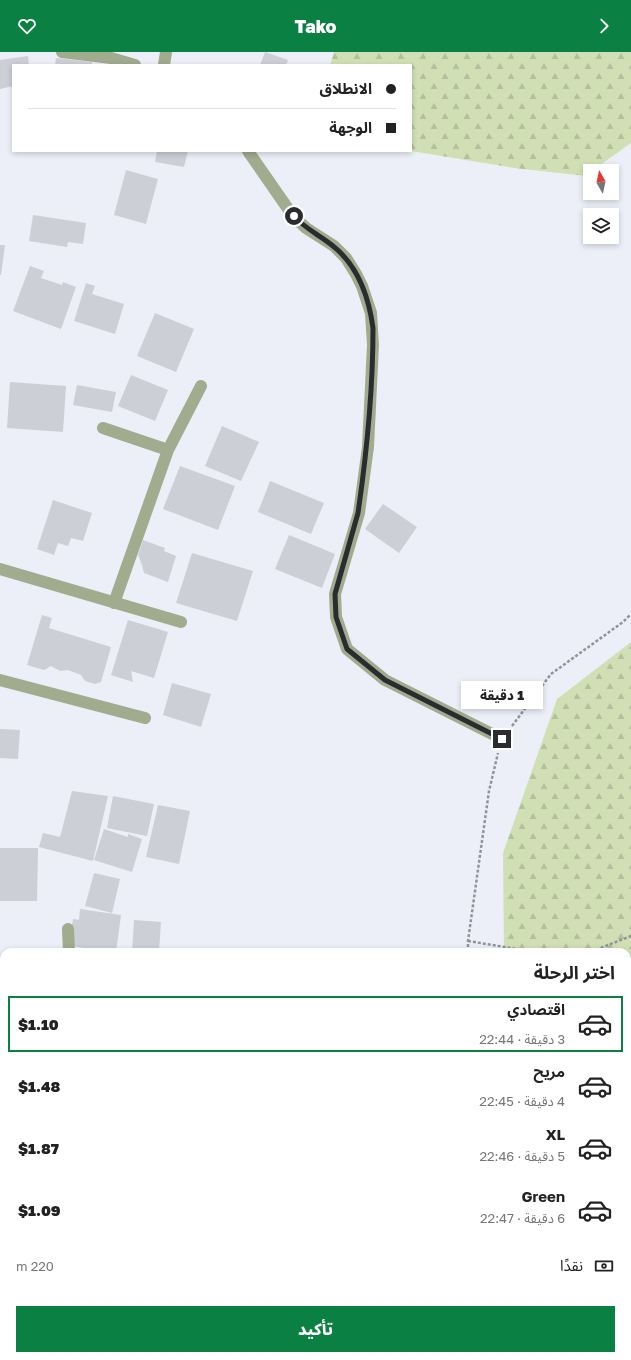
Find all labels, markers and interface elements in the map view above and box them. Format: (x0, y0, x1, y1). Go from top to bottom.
icon: heart (16, 15, 38, 37)
text: Tako (295, 15, 337, 37)
icon: forward (593, 15, 615, 37)
text: الانطلاق (320, 79, 372, 97)
text: الوجهة (329, 118, 372, 136)
north arrow (583, 164, 619, 200)
map controls (583, 164, 619, 244)
route start (285, 207, 303, 225)
button: layers (583, 208, 619, 244)
callout: 1 دقيقة (461, 681, 543, 709)
text: 1 دقيقة (480, 687, 524, 703)
route end (493, 730, 511, 748)
text: اختر الرحلة (534, 961, 615, 983)
text: اقتصادي (507, 1000, 565, 1018)
icon: car (577, 1006, 613, 1042)
text: $1.10 (18, 1015, 59, 1033)
text: 3 دقيقة · 22:44 (479, 1031, 565, 1047)
text: مريح (533, 1062, 565, 1080)
icon: car (577, 1068, 613, 1104)
text: $1.48 (18, 1077, 60, 1095)
text: 4 دقيقة · 22:45 (479, 1093, 565, 1109)
text: XL (546, 1125, 565, 1143)
icon: car (577, 1130, 613, 1166)
text: $1.87 (18, 1139, 59, 1157)
text: 5 دقيقة · 22:46 (479, 1148, 565, 1164)
text: Green (522, 1187, 565, 1205)
icon: car (577, 1192, 613, 1228)
text: $1.09 (18, 1201, 61, 1219)
text: 6 دقيقة · 22:47 (480, 1210, 565, 1226)
icon: cash (593, 1255, 615, 1277)
text: نقدًا (560, 1256, 583, 1274)
text: 220 m (16, 1258, 54, 1274)
button: تأكيد (16, 1306, 615, 1352)

